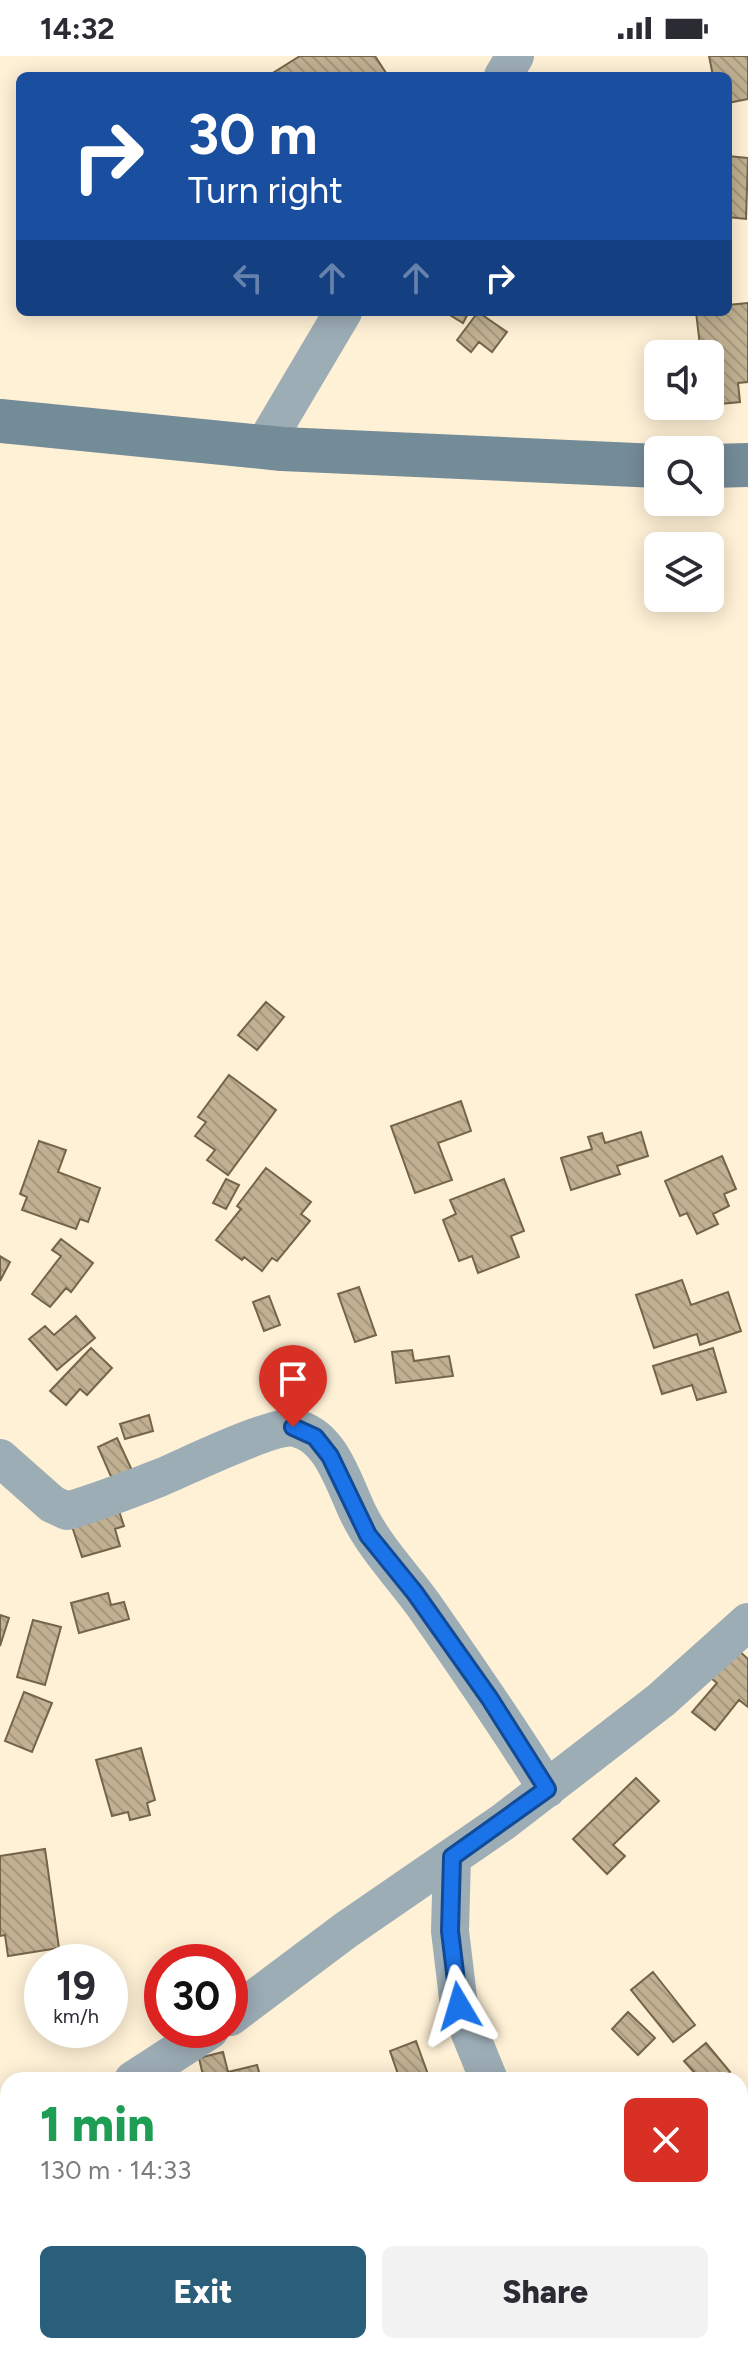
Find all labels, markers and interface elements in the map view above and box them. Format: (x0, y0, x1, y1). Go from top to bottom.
text: 14:32 (40, 10, 115, 47)
text: 30 m (188, 101, 318, 168)
icon: right (56, 104, 160, 208)
text: Turn right (188, 169, 343, 212)
icon: left (226, 256, 270, 300)
icon: ahead (310, 256, 354, 300)
icon: ahead (394, 256, 438, 300)
icon: right (478, 256, 522, 300)
map controls (644, 340, 724, 612)
button: sound (644, 340, 724, 420)
button: search (644, 436, 724, 516)
button: layers (644, 532, 724, 612)
pin (259, 1345, 327, 1427)
icon: arrive (271, 1357, 315, 1401)
speed limit sign: 30 (144, 1944, 248, 2048)
text: 19 (56, 1962, 96, 2010)
position arrow (417, 1964, 501, 2048)
text: km/h (53, 2004, 99, 2028)
text: 1 min (40, 2095, 155, 2153)
button: close (624, 2098, 708, 2182)
text: 130 m · 14:33 (40, 2154, 191, 2186)
button: Exit (40, 2246, 366, 2338)
button: Share (382, 2246, 708, 2338)

